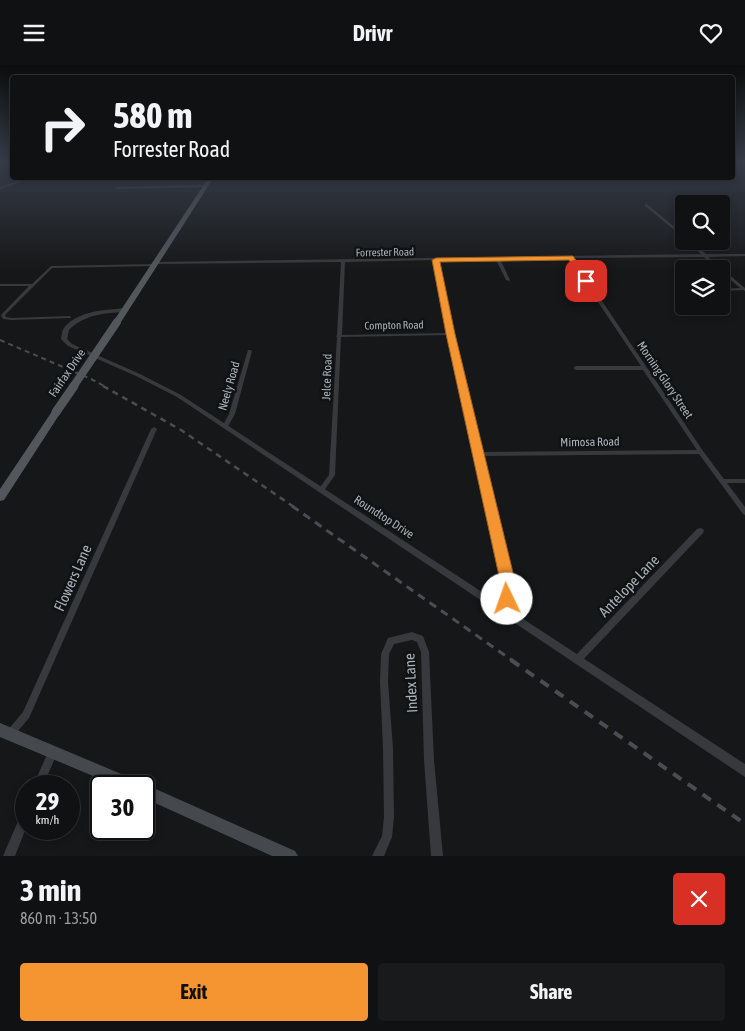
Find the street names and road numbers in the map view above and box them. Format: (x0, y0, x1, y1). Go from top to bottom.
street label: Forrester Road (356, 245, 414, 259)
street label: Compton Road (364, 318, 424, 332)
street label: Morning Glory Street (634, 339, 696, 422)
street label: Fairfax Drive (46, 346, 88, 400)
street label: Jelce Road (319, 353, 335, 401)
street label: Neely Road (215, 360, 243, 412)
street label: Mimosa Road (560, 434, 620, 450)
street label: Roundtop Drive (351, 492, 417, 542)
street label: Flowers Lane (50, 542, 95, 614)
street label: Antelope Lane (595, 551, 662, 620)
street label: Index Lane (400, 653, 421, 713)

